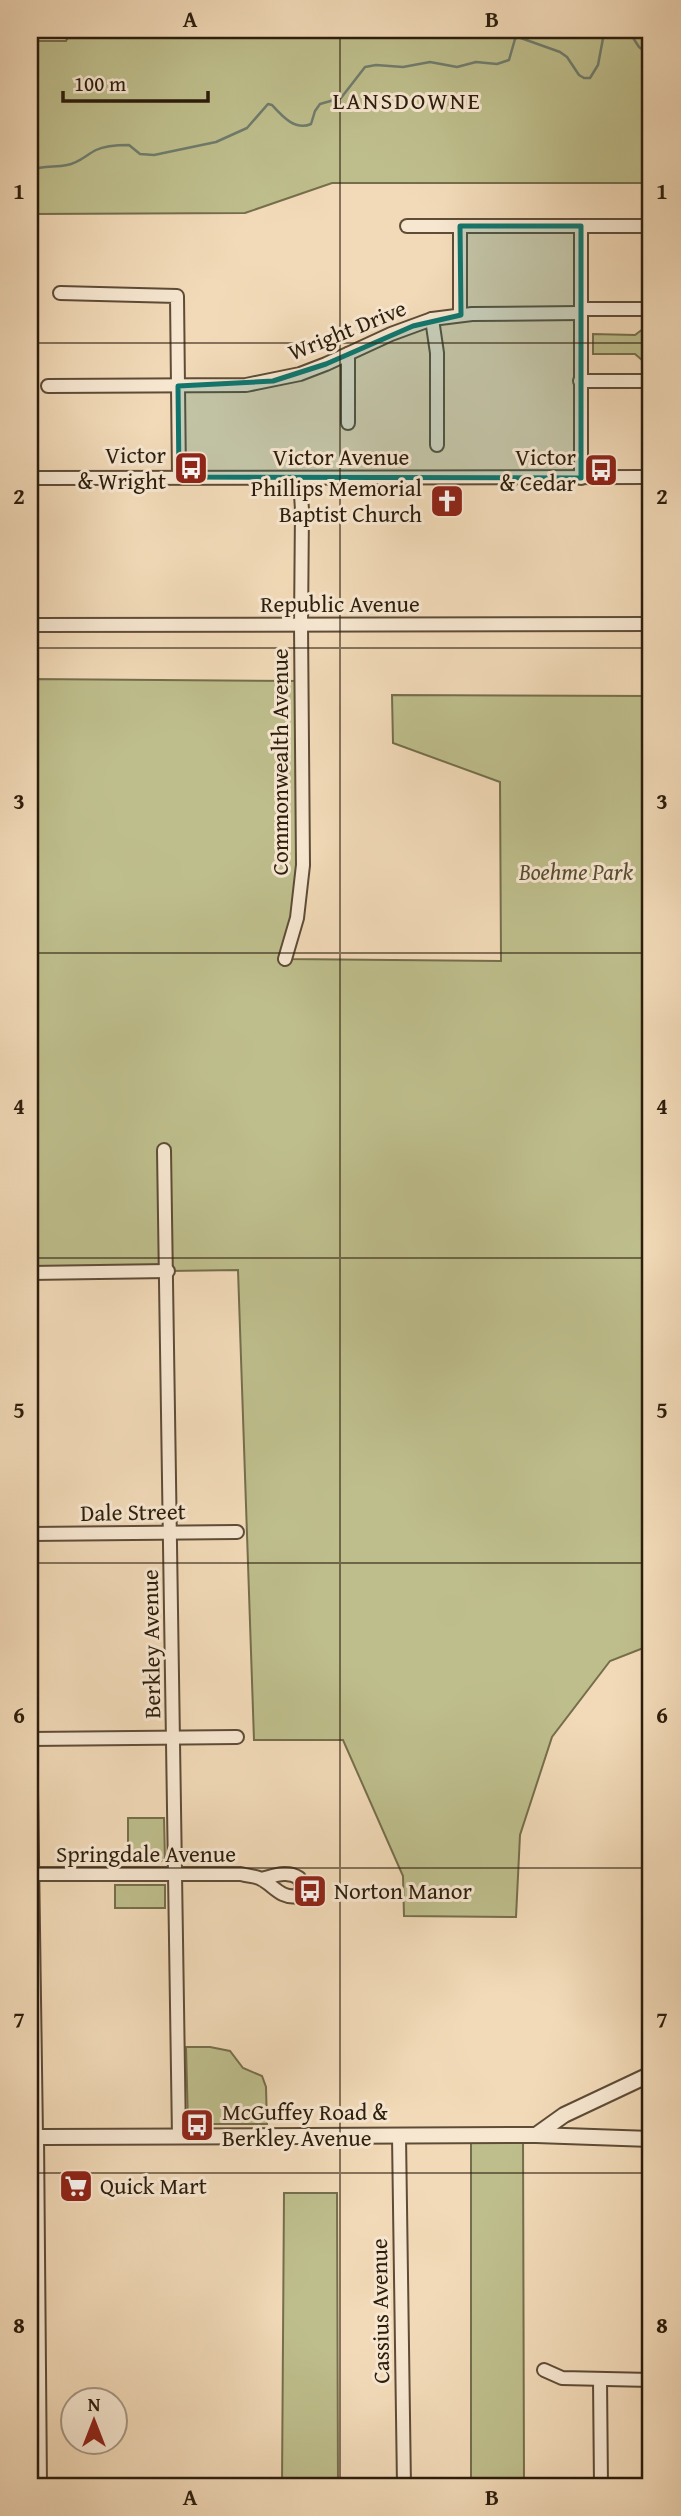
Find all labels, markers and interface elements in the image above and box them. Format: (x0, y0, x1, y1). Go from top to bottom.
text: A (183, 2, 198, 35)
text: B (485, 2, 499, 35)
scale bar (63, 60, 208, 104)
text: 100 m (74, 68, 126, 99)
district label: LANSDOWNE (332, 83, 482, 118)
text: 1 (13, 174, 25, 207)
text: 1 (656, 174, 668, 207)
street label: Wright Drive (283, 291, 411, 368)
place label: Victor & Wright (77, 438, 167, 497)
street label: Victor Avenue (273, 440, 409, 473)
place label: Victor & Cedar (499, 440, 577, 499)
bus stop icon: Victor & Wright (172, 449, 210, 487)
bus stop icon: Victor & Cedar (582, 451, 620, 489)
place label: Phillips Memorial Baptist Church (251, 471, 422, 530)
text: 2 (13, 479, 25, 512)
text: 2 (656, 479, 668, 512)
church icon: Phillips Memorial Baptist Church (428, 482, 466, 520)
street label: Republic Avenue (260, 587, 420, 620)
street label: Commonwealth Avenue (263, 648, 296, 876)
text: 3 (13, 784, 25, 817)
text: 3 (656, 784, 668, 817)
park label: Boehme Park (518, 855, 634, 888)
text: 4 (13, 1089, 25, 1122)
text: 4 (656, 1089, 668, 1122)
text: 5 (13, 1393, 25, 1426)
text: 5 (656, 1393, 668, 1426)
street label: Dale Street (80, 1494, 186, 1529)
street label: Berkley Avenue (133, 1569, 168, 1719)
text: 6 (13, 1698, 25, 1731)
text: 6 (656, 1698, 668, 1731)
street label: Springdale Avenue (56, 1837, 236, 1870)
bus stop icon: Norton Manor (291, 1872, 329, 1910)
place label: Norton Manor (334, 1874, 472, 1907)
text: 7 (13, 2003, 25, 2036)
text: 7 (656, 2003, 668, 2036)
place label: McGuffey Road & Berkley Avenue (222, 2095, 388, 2154)
bus stop icon: McGuffey Road & Berkley Avenue (178, 2106, 216, 2144)
supermarket icon: Quick Mart (57, 2167, 95, 2205)
place label: Quick Mart (100, 2169, 207, 2202)
street label: Cassius Avenue (362, 2238, 397, 2384)
text: 8 (13, 2308, 25, 2341)
text: 8 (656, 2308, 668, 2341)
north arrow (60, 2386, 130, 2456)
text: N (88, 2390, 101, 2418)
text: A (183, 2480, 198, 2513)
text: B (485, 2480, 499, 2513)

